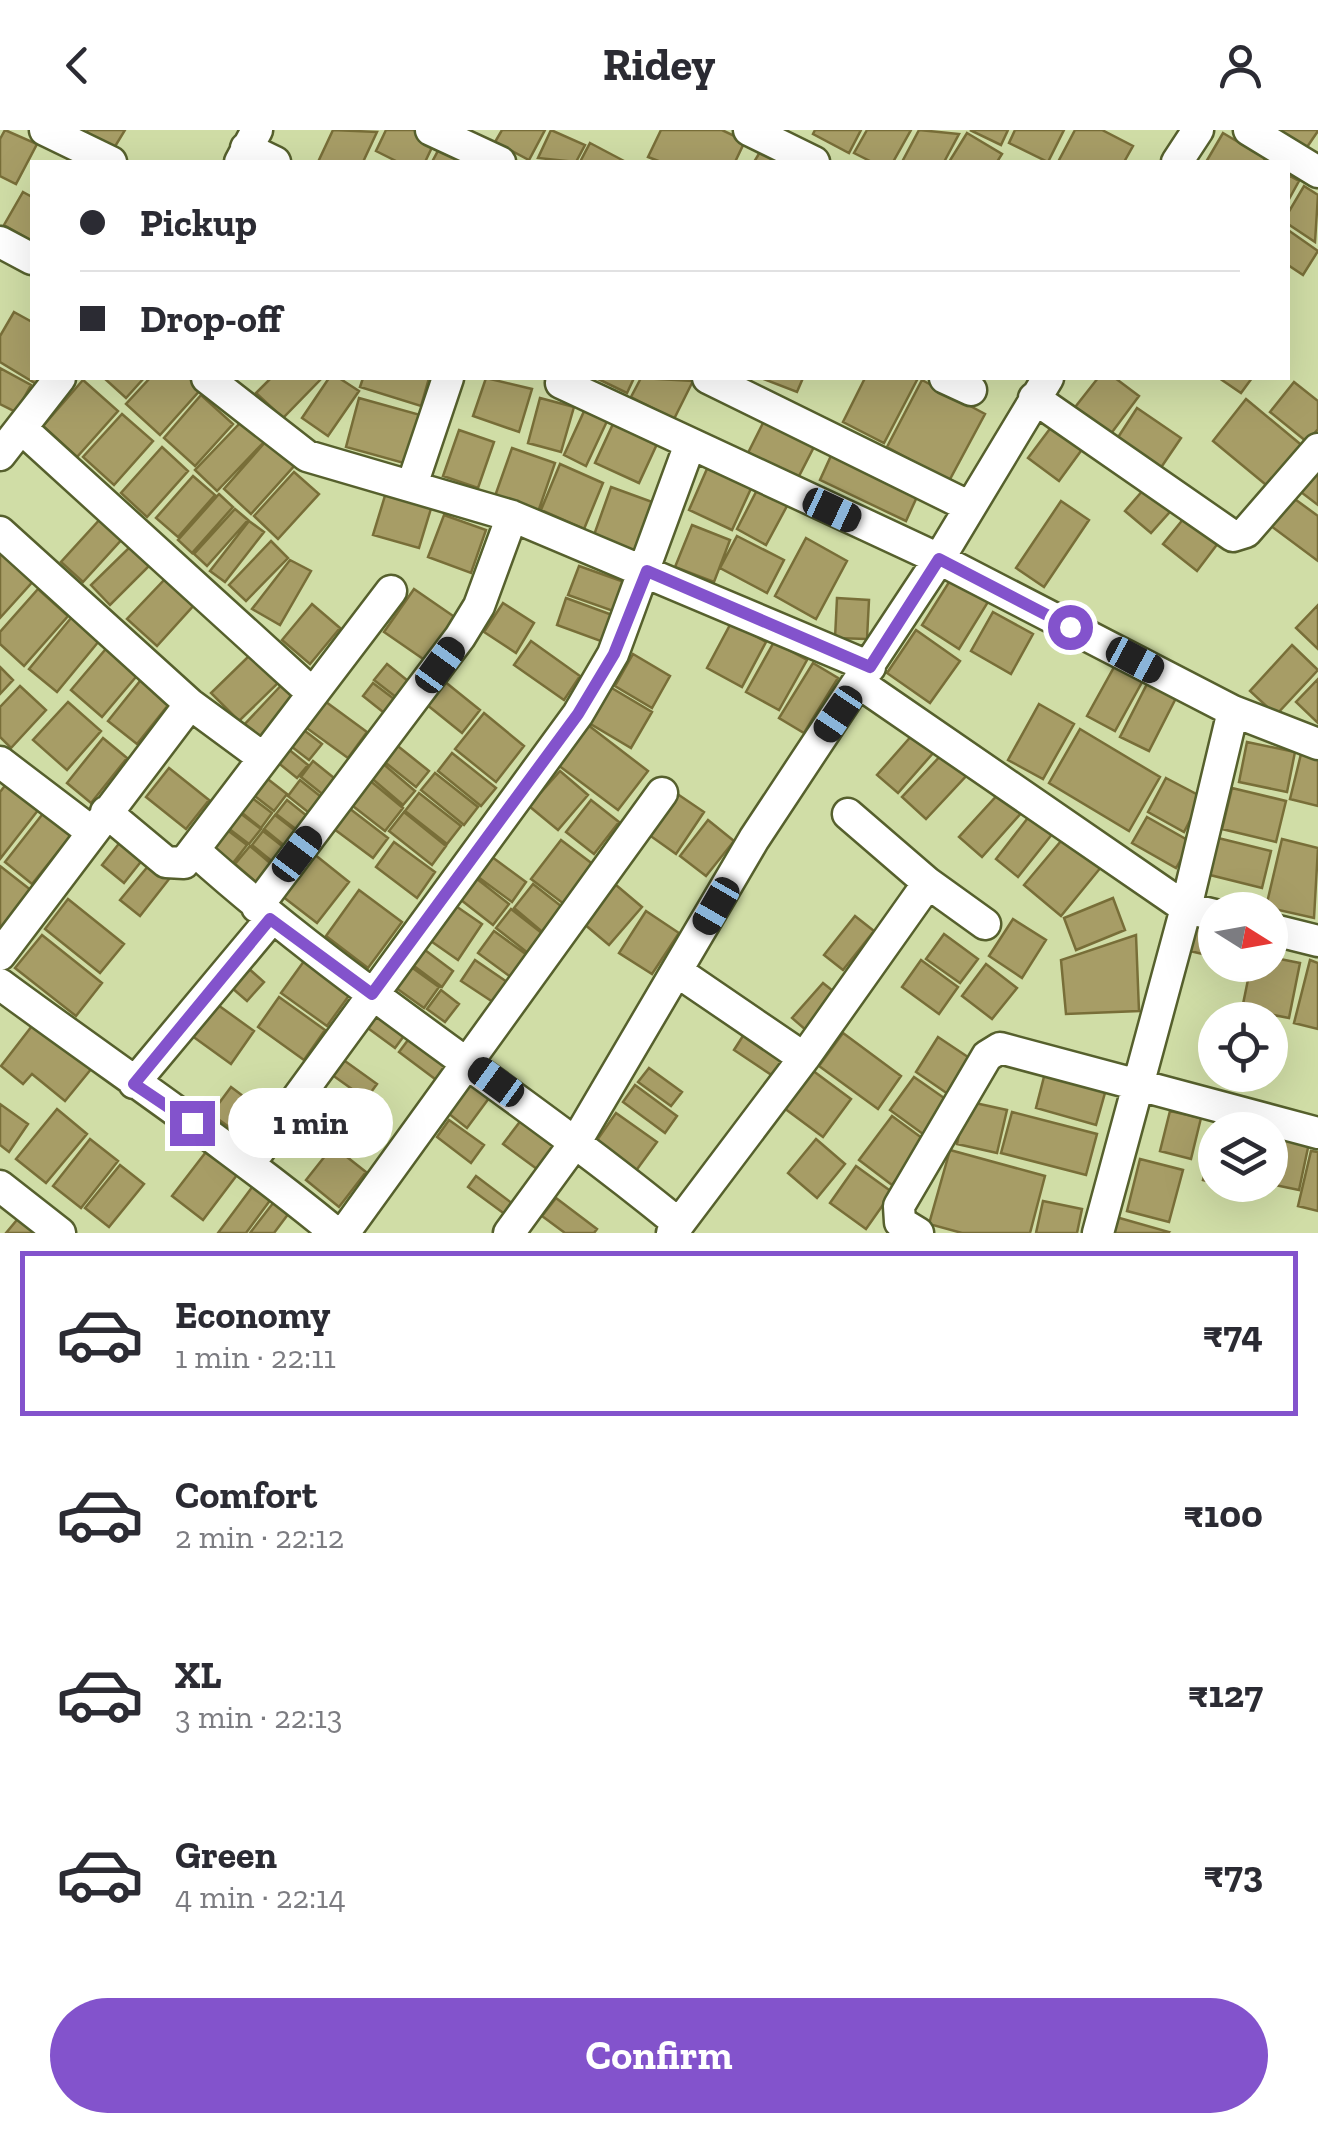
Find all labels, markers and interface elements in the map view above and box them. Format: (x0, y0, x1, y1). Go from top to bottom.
icon: back (50, 38, 105, 93)
text: Ridey (603, 38, 715, 92)
icon: person (1213, 38, 1268, 93)
text: Pickup (140, 200, 257, 246)
text: Drop-off (140, 296, 281, 342)
car (798, 484, 866, 536)
route start (1048, 605, 1093, 650)
car (410, 632, 470, 698)
car (1101, 633, 1169, 687)
car (809, 681, 867, 747)
car (267, 821, 327, 887)
car (688, 873, 744, 939)
north arrow (1198, 892, 1288, 982)
map controls (1198, 892, 1288, 1202)
button: locate (1198, 1002, 1288, 1092)
car (463, 1052, 529, 1112)
callout: 1 min (227, 1088, 392, 1158)
route end (170, 1101, 215, 1146)
text: 1 min (273, 1104, 348, 1142)
button: layers (1198, 1112, 1288, 1202)
icon: car (55, 1289, 145, 1379)
text: Economy (175, 1292, 330, 1338)
text: ₹74 (1203, 1311, 1263, 1357)
text: 1 min · 22:11 (175, 1338, 336, 1376)
icon: car (55, 1469, 145, 1559)
text: Comfort (175, 1472, 317, 1518)
text: ₹100 (1183, 1491, 1263, 1537)
text: 2 min · 22:12 (175, 1518, 344, 1556)
icon: car (55, 1649, 145, 1739)
text: XL (175, 1652, 222, 1698)
text: ₹127 (1188, 1671, 1263, 1717)
text: 3 min · 22:13 (175, 1698, 342, 1736)
icon: car (55, 1829, 145, 1919)
text: Green (175, 1832, 277, 1878)
text: ₹73 (1203, 1851, 1263, 1897)
text: 4 min · 22:14 (175, 1878, 346, 1916)
button: Confirm (50, 1998, 1268, 2113)

